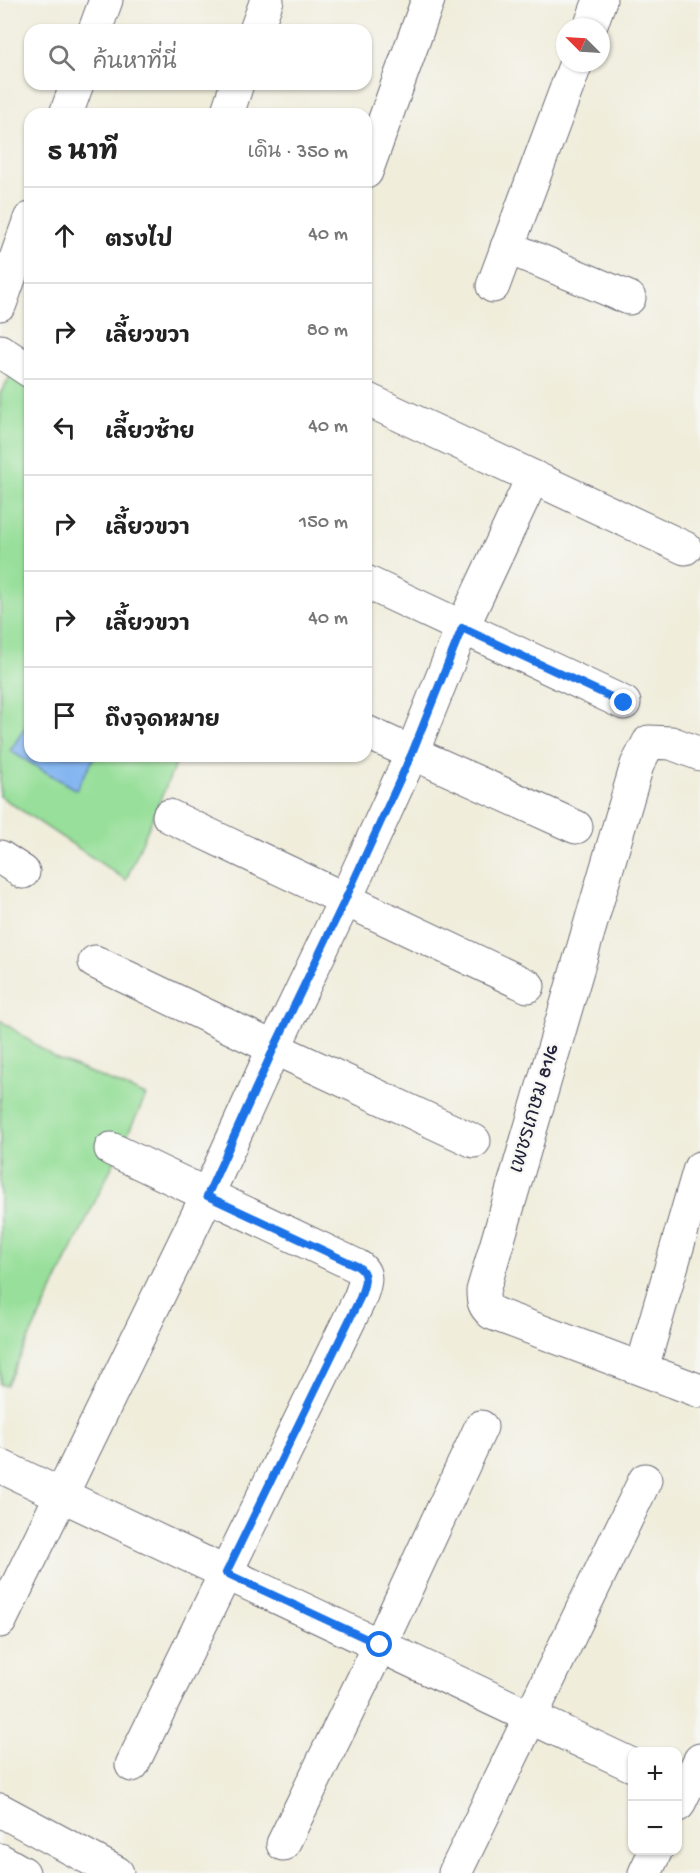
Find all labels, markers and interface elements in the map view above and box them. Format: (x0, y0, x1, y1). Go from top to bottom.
north arrow (556, 18, 610, 72)
search box (24, 24, 372, 90)
icon: search (45, 41, 78, 74)
text: ค้นหาที่นี่ (93, 51, 177, 77)
text: 5 นาที (48, 139, 118, 170)
text: เดิน · 350 m (248, 142, 348, 165)
icon: ahead (48, 219, 81, 252)
text: 40 m (308, 224, 348, 247)
text: ตรงไป (105, 229, 173, 255)
icon: right (48, 315, 81, 348)
text: 80 m (307, 320, 348, 343)
text: เลี้ยวขวา (105, 325, 189, 351)
icon: left (48, 411, 81, 444)
text: 40 m (308, 416, 348, 439)
text: เลี้ยวซ้าย (105, 421, 195, 447)
icon: right (48, 507, 81, 540)
text: 150 m (299, 512, 348, 535)
text: เลี้ยวขวา (105, 517, 189, 543)
icon: right (48, 603, 81, 636)
text: 40 m (308, 608, 348, 631)
text: เลี้ยวขวา (105, 613, 189, 639)
route end (610, 689, 636, 715)
icon: arrive (48, 699, 81, 732)
text: ถึงจุดหมาย (105, 709, 220, 735)
street label: เพชรเกษม 81/6 (507, 1041, 566, 1176)
route start (366, 1631, 392, 1657)
map controls (628, 1747, 682, 1855)
button: + (628, 1747, 682, 1801)
button: − (628, 1801, 682, 1855)

